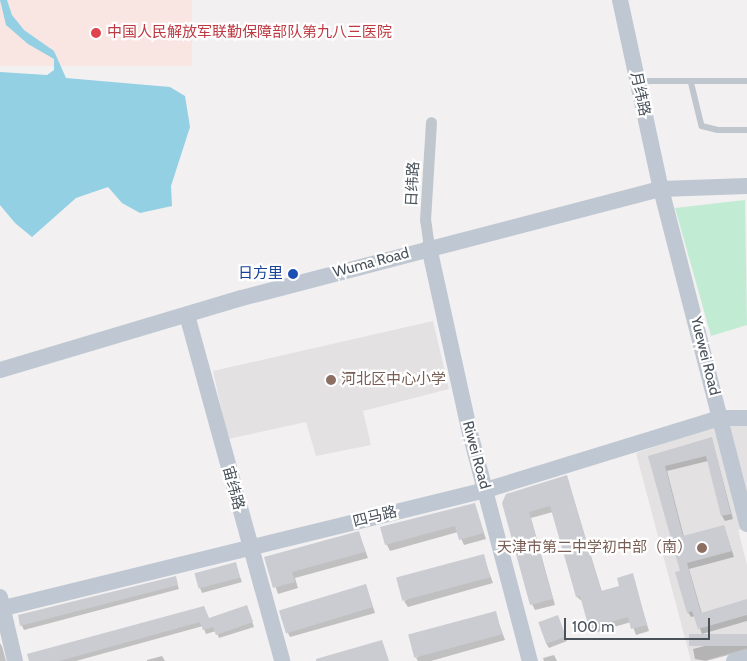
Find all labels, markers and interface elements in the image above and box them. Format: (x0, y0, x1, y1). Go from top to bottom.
place label: 中国人民解放军联勤保障部队第九八三医院 (107, 24, 392, 42)
marker: 中国人民解放军联勤保障部队第九八三医院 (89, 26, 103, 40)
street label: 月纬路 (627, 70, 653, 118)
street label: 日纬路 (403, 161, 423, 207)
street label: Wuma Road (331, 244, 411, 282)
place label: 日方里 (238, 265, 283, 283)
marker: 日方里 (287, 268, 299, 280)
street label: Yuewei Road (687, 315, 723, 397)
place label: 河北区中心小学 (341, 371, 446, 389)
marker: 河北区中心小学 (325, 374, 337, 386)
street label: Riwei Road (458, 419, 494, 491)
street label: 宙纬路 (218, 464, 248, 512)
street label: 四马路 (351, 503, 399, 531)
place label: 天津市第二中学初中部（南） (497, 539, 692, 557)
marker: 天津市第二中学初中部（南） (696, 542, 708, 554)
scale bar (567, 608, 713, 640)
text: 100 m (572, 618, 614, 636)

